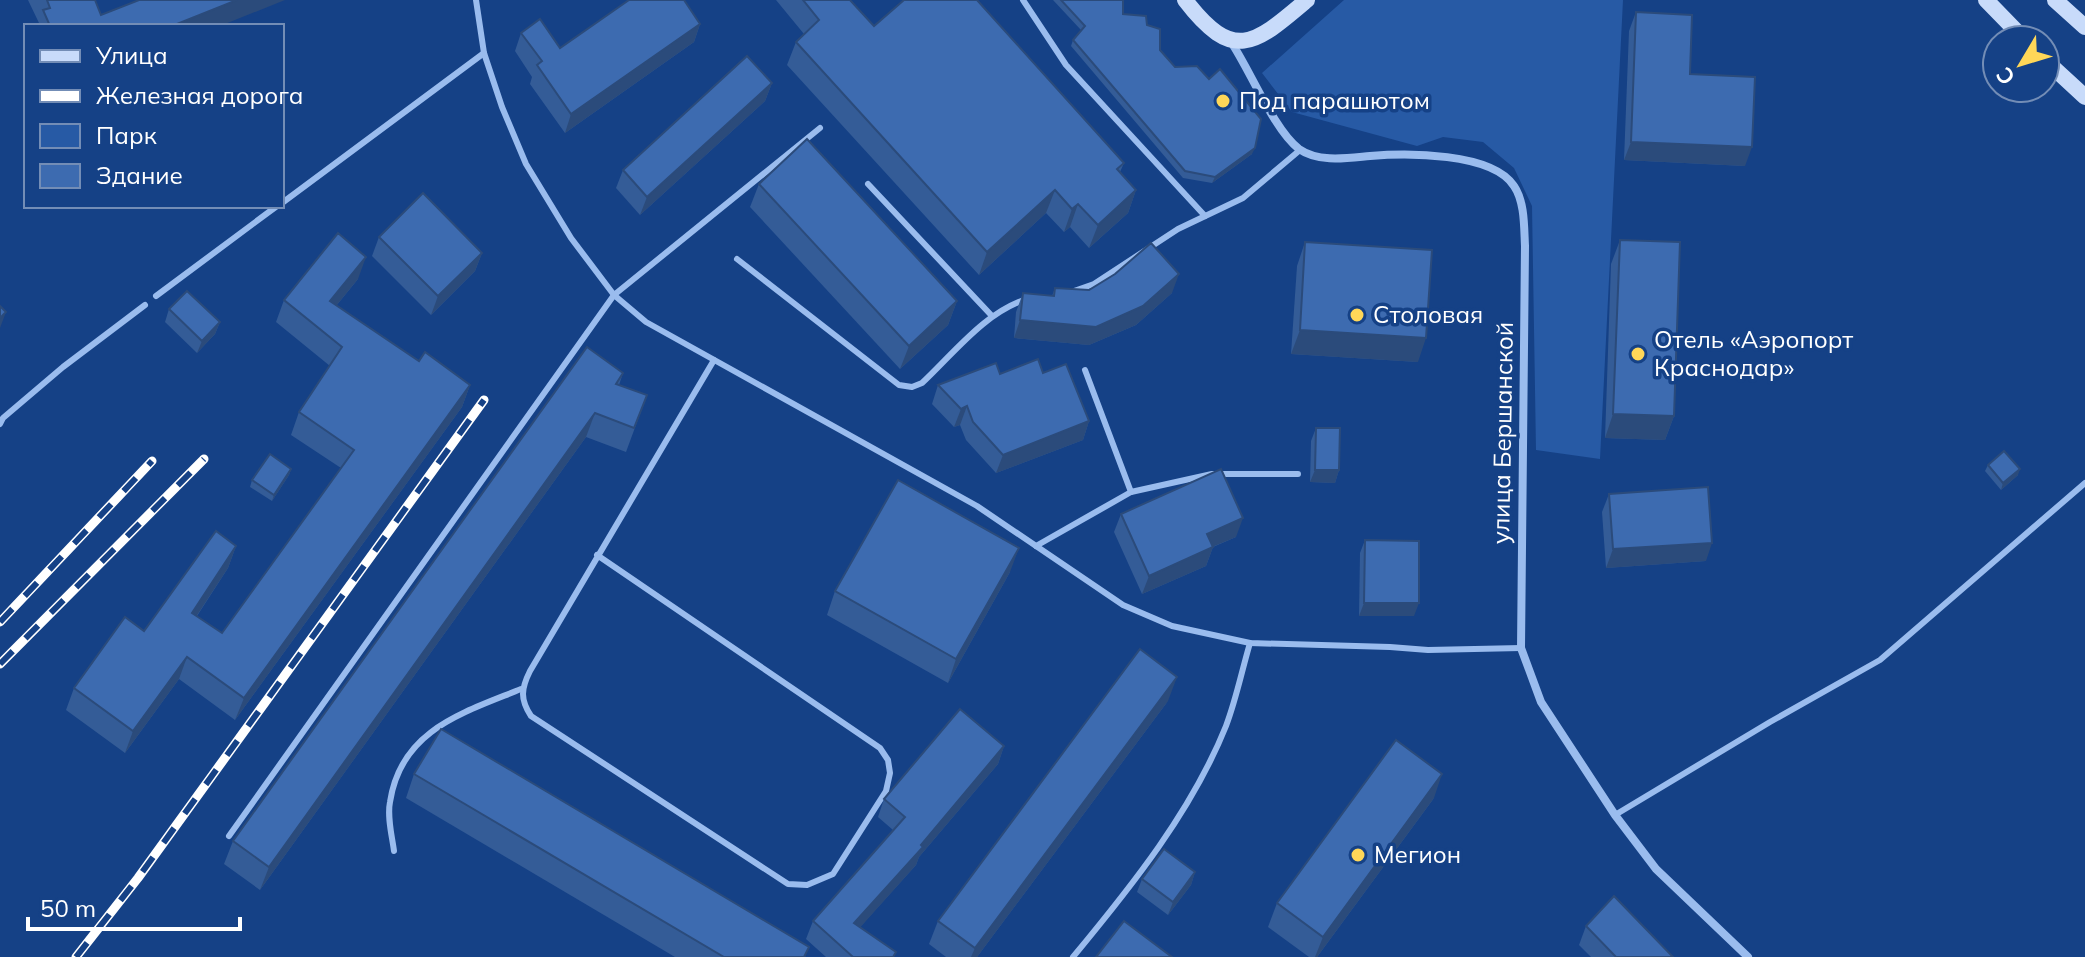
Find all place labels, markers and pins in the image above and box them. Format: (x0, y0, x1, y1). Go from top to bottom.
place label: Под парашютом (1239, 85, 1430, 115)
marker: Под парашютом (1214, 92, 1232, 110)
place label: Столовая (1373, 299, 1483, 329)
marker: Столовая (1348, 306, 1366, 324)
place label: Отель «Аэропорт Краснодар» (1654, 324, 1853, 382)
marker: Отель «Аэропорт Краснодар» (1629, 345, 1647, 363)
place label: Мегион (1374, 839, 1461, 869)
marker: Мегион (1349, 846, 1367, 864)

